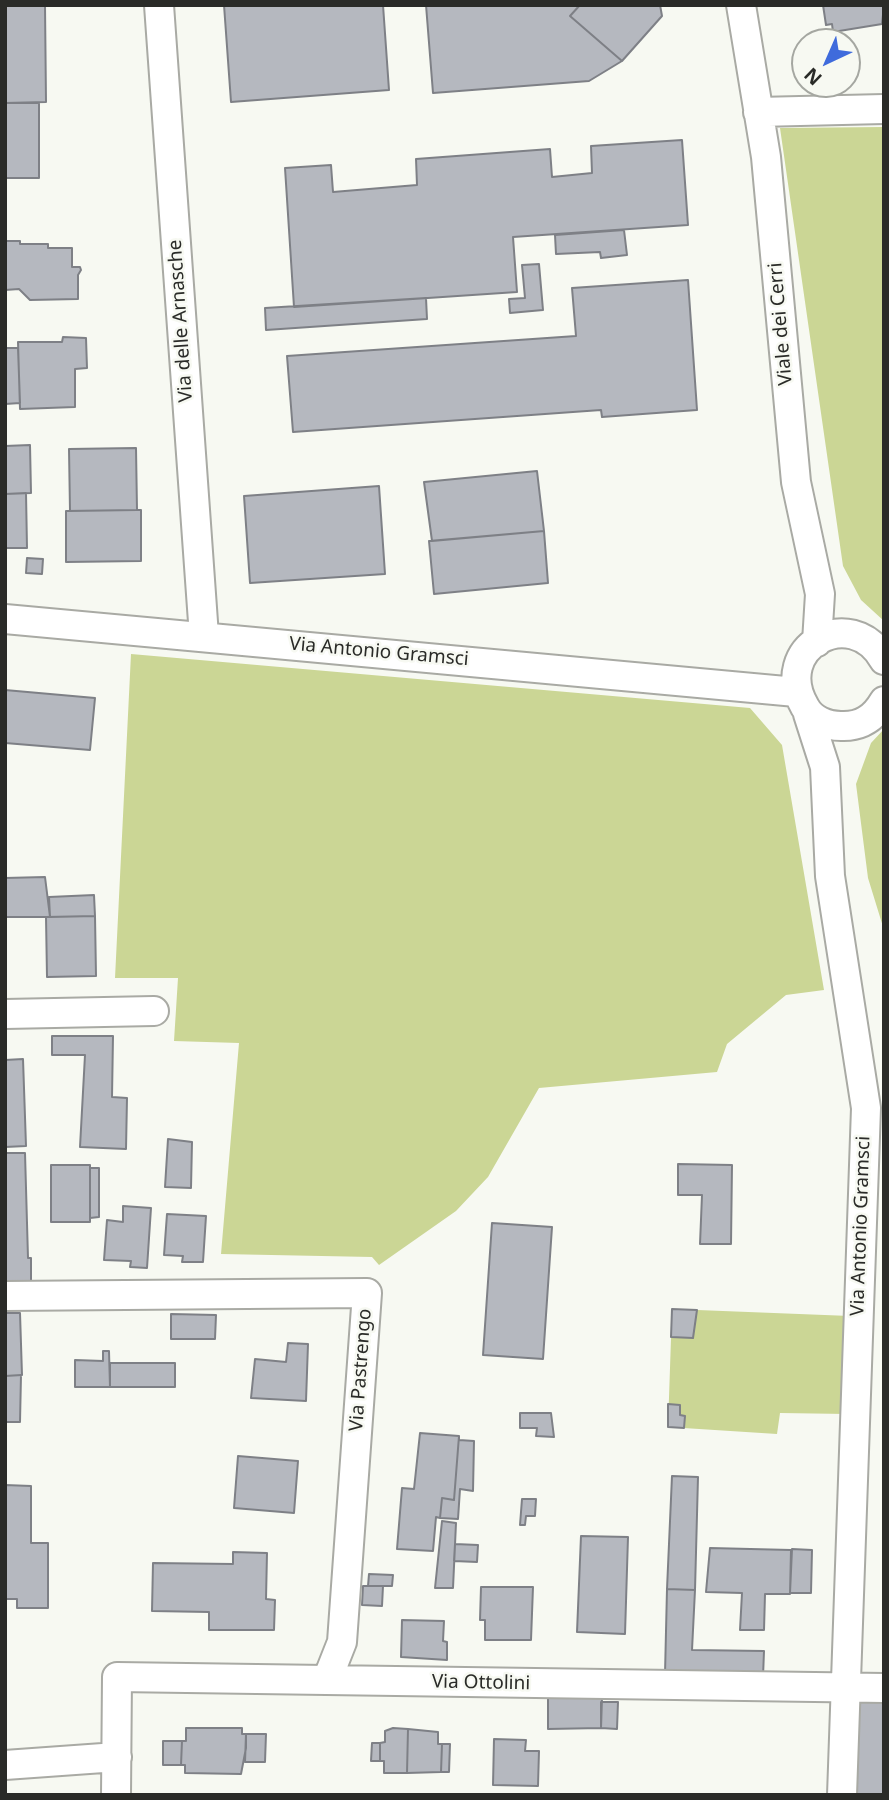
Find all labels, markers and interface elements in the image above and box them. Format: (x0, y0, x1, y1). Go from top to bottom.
north arrow (791, 28, 861, 98)
text: N (798, 62, 827, 91)
street label: Via delle Arnasche (164, 239, 198, 403)
street label: Viale dei Cerri (764, 262, 798, 386)
street label: Via Antonio Gramsci (288, 633, 470, 671)
street label: Via Antonio Gramsci (846, 1136, 876, 1316)
street label: Via Pastrengo (345, 1308, 377, 1432)
street label: Via Ottolini (432, 1671, 530, 1695)

